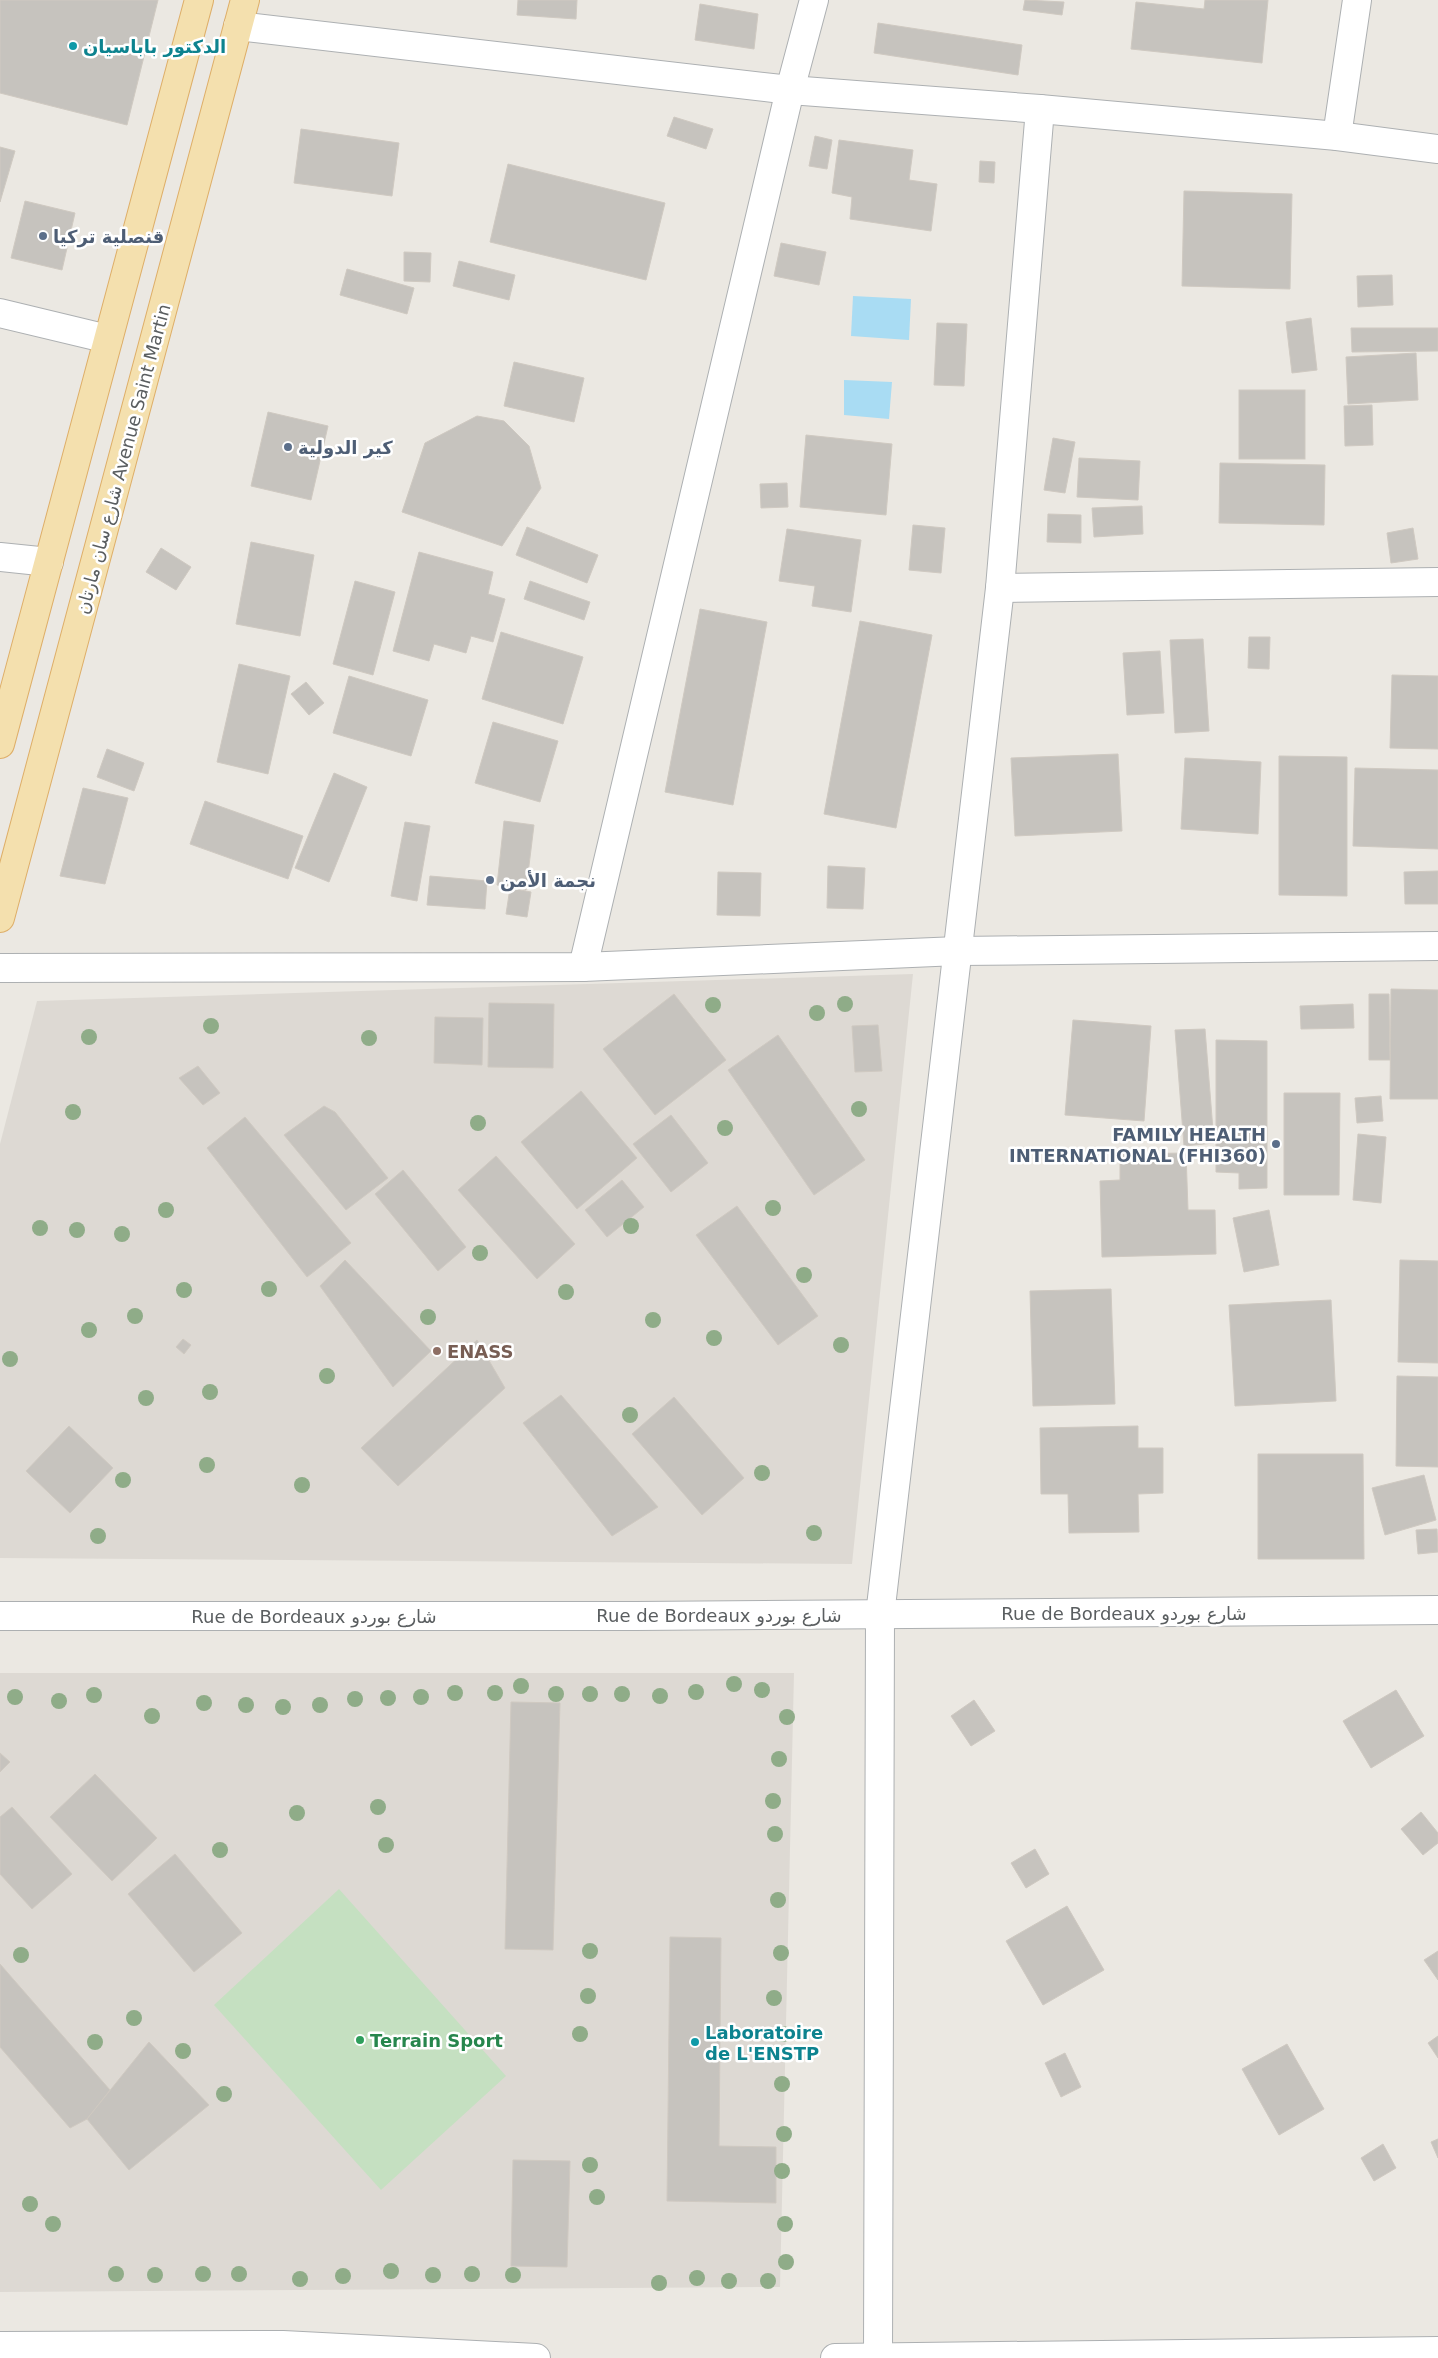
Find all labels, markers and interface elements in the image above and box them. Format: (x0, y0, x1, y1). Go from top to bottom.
place label: الدكتور باباسيان (83, 36, 226, 58)
marker: الدكتور باباسيان (67, 40, 79, 52)
place label: قنصلية تركيا (53, 226, 164, 248)
marker: قنصلية تركيا (37, 230, 49, 242)
street label: شارع سان مارتان Avenue Saint Martin (71, 302, 176, 617)
place label: كير الدولية (298, 437, 393, 459)
marker: كير الدولية (282, 441, 294, 453)
place label: نجمة الأمن (500, 870, 596, 892)
marker: نجمة الأمن (484, 874, 496, 886)
place label: FAMILY HEALTH INTERNATIONAL (FHI360) (1009, 1124, 1266, 1166)
marker: FAMILY HEALTH INTERNATIONAL (FHI360) (1270, 1138, 1282, 1150)
place label: ENASS (447, 1341, 513, 1362)
marker: ENASS (431, 1345, 443, 1357)
street label: Rue de Bordeaux شارع بوردو (1001, 1603, 1247, 1625)
street label: Rue de Bordeaux شارع بوردو (596, 1605, 842, 1627)
street label: Rue de Bordeaux شارع بوردو (191, 1606, 437, 1628)
place label: Laboratoire de L'ENSTP (705, 2022, 823, 2064)
place label: Terrain Sport (370, 2030, 503, 2051)
marker: Terrain Sport (354, 2034, 366, 2046)
marker: Laboratoire de L'ENSTP (689, 2036, 701, 2048)

